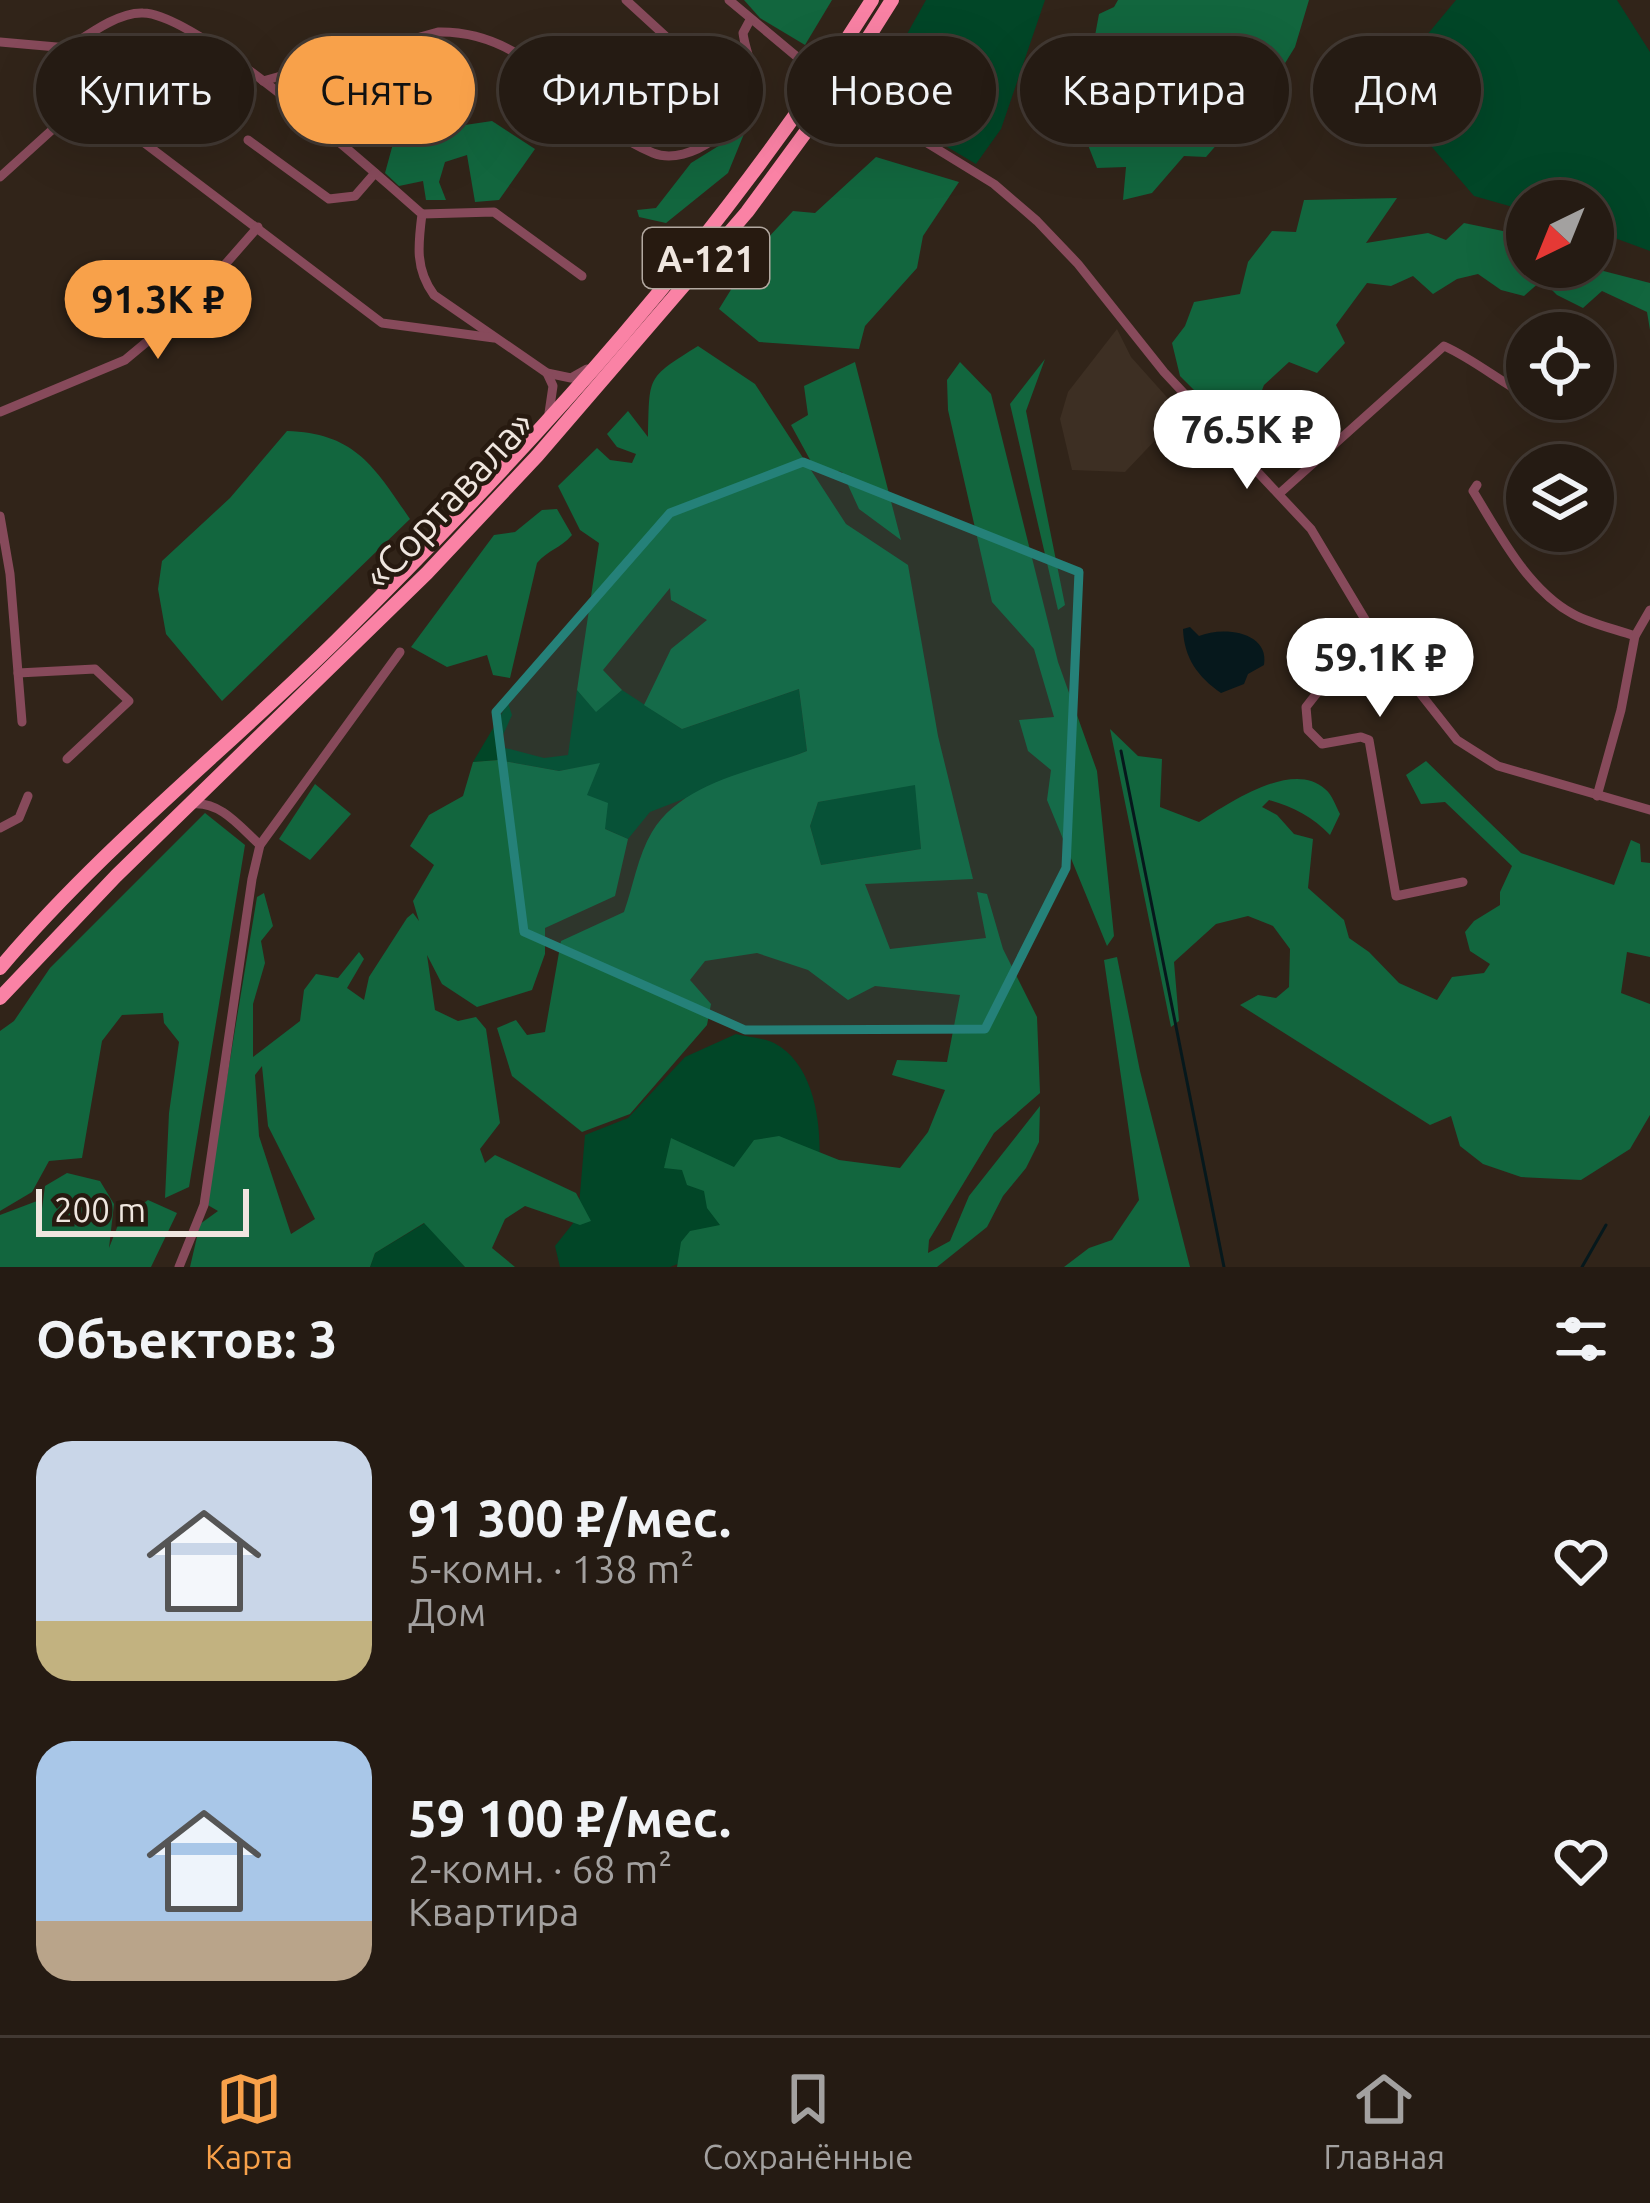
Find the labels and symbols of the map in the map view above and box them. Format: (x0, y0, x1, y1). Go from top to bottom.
north arrow (1506, 180, 1614, 288)
road number: А-121 (643, 228, 769, 288)
pin: 91.3K ₽ (47, 260, 269, 362)
pin: 76.5K ₽ (1136, 390, 1358, 492)
street label: «Сортавала» (355, 401, 541, 597)
pin: 59.1K ₽ (1269, 618, 1491, 720)
scale bar (36, 1183, 249, 1236)

